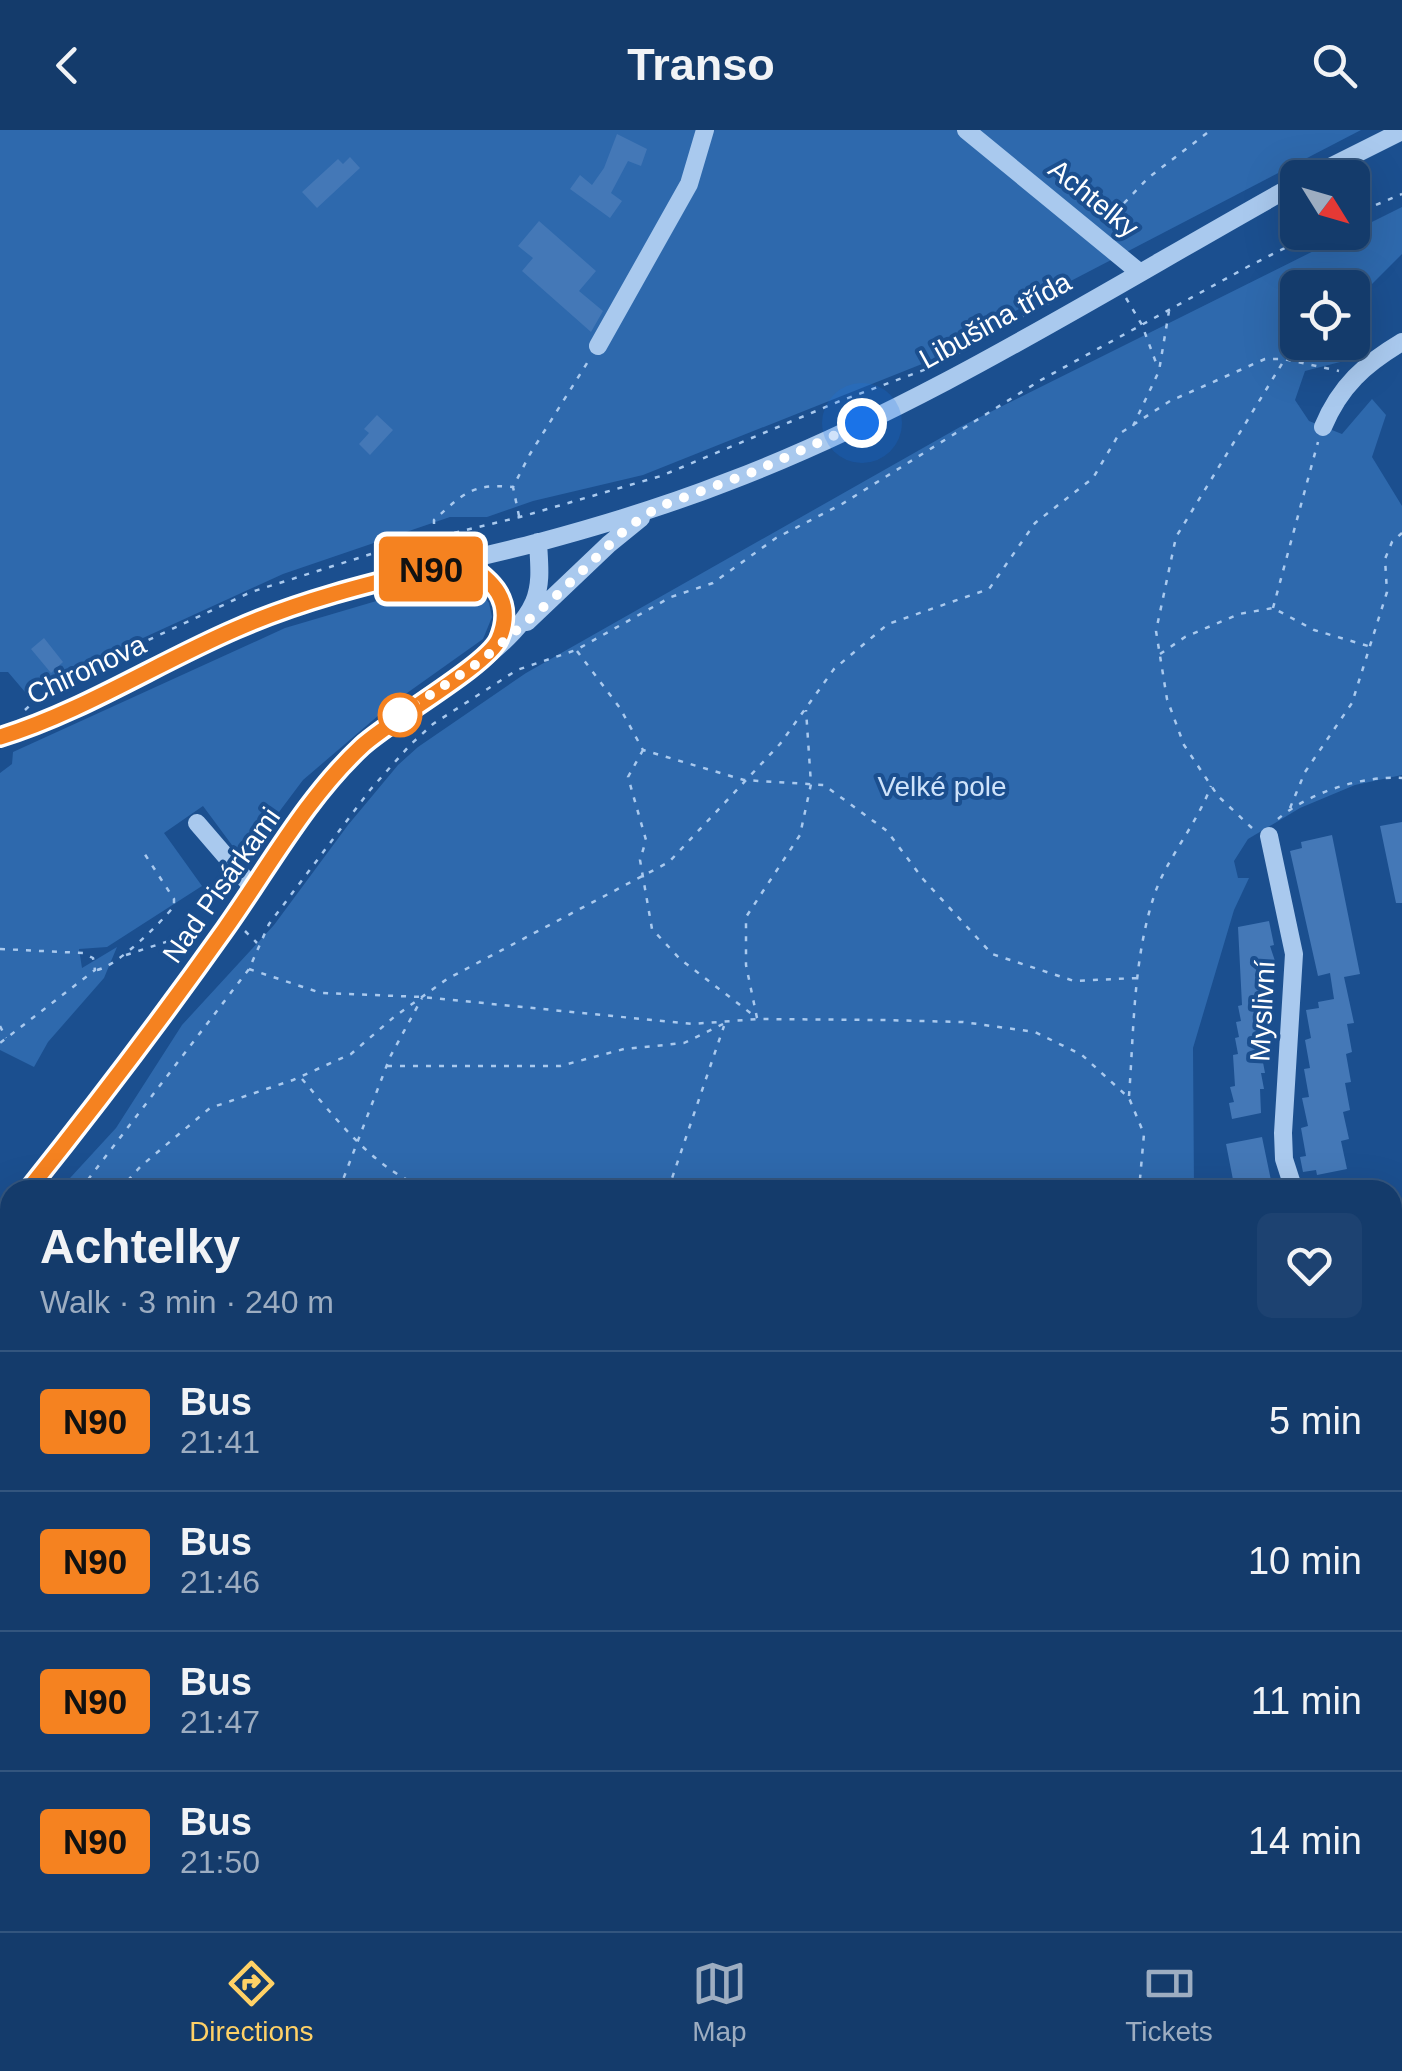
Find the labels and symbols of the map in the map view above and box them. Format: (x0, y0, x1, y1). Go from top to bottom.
street label: Achtelky (1043, 153, 1145, 244)
north arrow (1280, 160, 1370, 250)
street label: Libušina třída (914, 266, 1077, 375)
your location (837, 398, 887, 448)
line badge: N90 (374, 536, 488, 602)
street label: Chironova (22, 628, 151, 710)
unlabelled marker (379, 694, 421, 736)
park label: Velké pole (877, 771, 1007, 802)
street label: Nad Pisárkami (156, 802, 286, 969)
street label: Myslivní (1244, 960, 1281, 1062)

